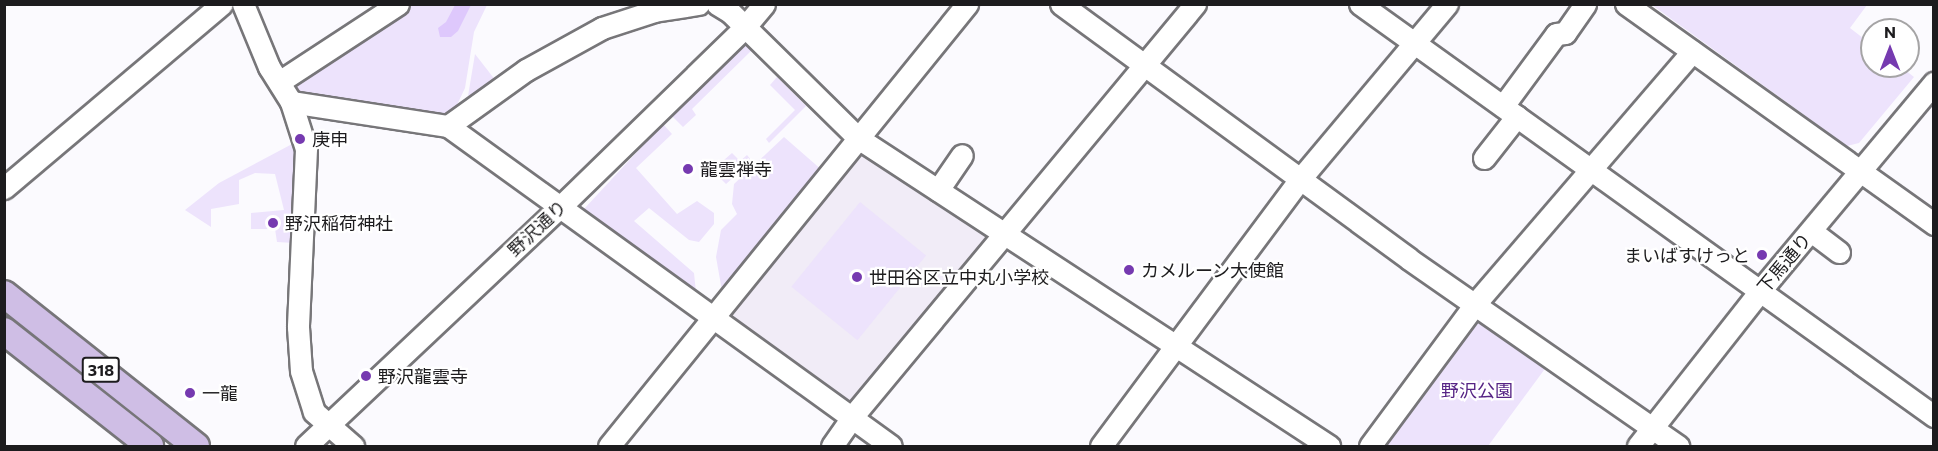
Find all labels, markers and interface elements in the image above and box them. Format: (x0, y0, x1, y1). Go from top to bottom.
north arrow (1860, 18, 1920, 78)
text: N (1884, 22, 1896, 41)
place label: 庚申 (312, 128, 348, 150)
marker: 庚申 (293, 132, 307, 146)
place label: 龍雲禅寺 (700, 158, 772, 180)
marker: 龍雲禅寺 (681, 162, 695, 176)
street label: 野沢通り (503, 196, 571, 260)
place label: 野沢稲荷神社 (285, 212, 393, 234)
marker: 野沢稲荷神社 (266, 216, 280, 230)
street label: 下馬通り (1753, 228, 1815, 298)
place label: まいばすけっと (1624, 244, 1750, 266)
marker: まいばすけっと (1755, 248, 1769, 262)
place label: カメルーン大使館 (1141, 259, 1285, 281)
marker: カメルーン大使館 (1122, 263, 1136, 277)
place label: 世田谷区立中丸小学校 (869, 266, 1049, 288)
marker: 世田谷区立中丸小学校 (850, 270, 864, 284)
road number: 318 (82, 357, 120, 383)
place label: 野沢龍雲寺 (378, 365, 468, 387)
marker: 野沢龍雲寺 (359, 369, 373, 383)
park label: 野沢公園 (1441, 379, 1513, 401)
place label: 一龍 (202, 382, 238, 404)
marker: 一龍 (183, 386, 197, 400)

